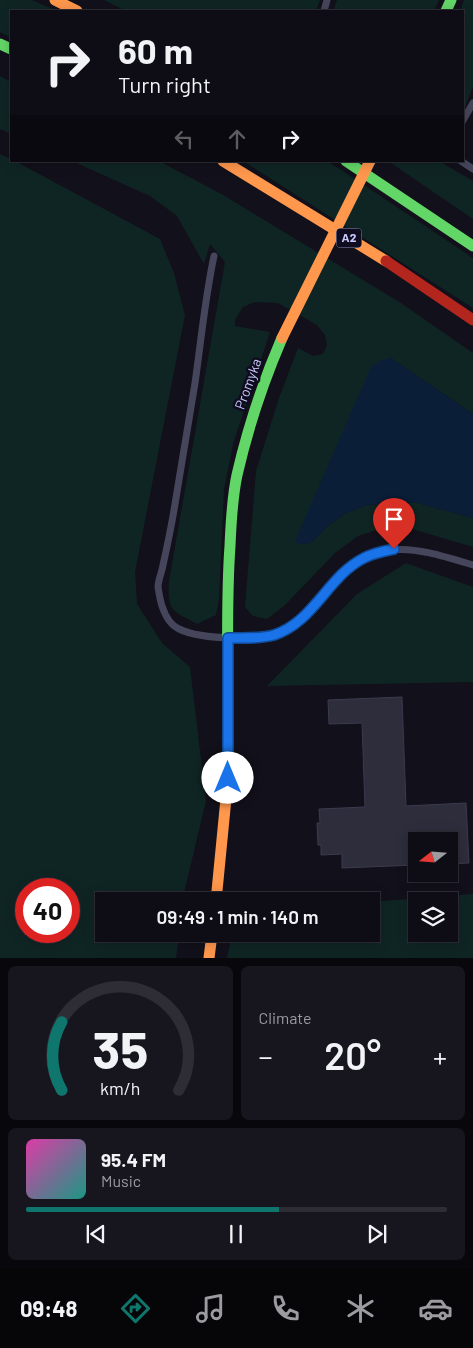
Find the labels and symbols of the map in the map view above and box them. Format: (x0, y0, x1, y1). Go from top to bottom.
road number: A2 (336, 228, 362, 248)
street label: Promyka (230, 356, 265, 412)
pin (373, 498, 415, 549)
position arrow (201, 751, 253, 803)
north arrow (408, 832, 458, 882)
speed limit sign: 40 (15, 878, 80, 943)

